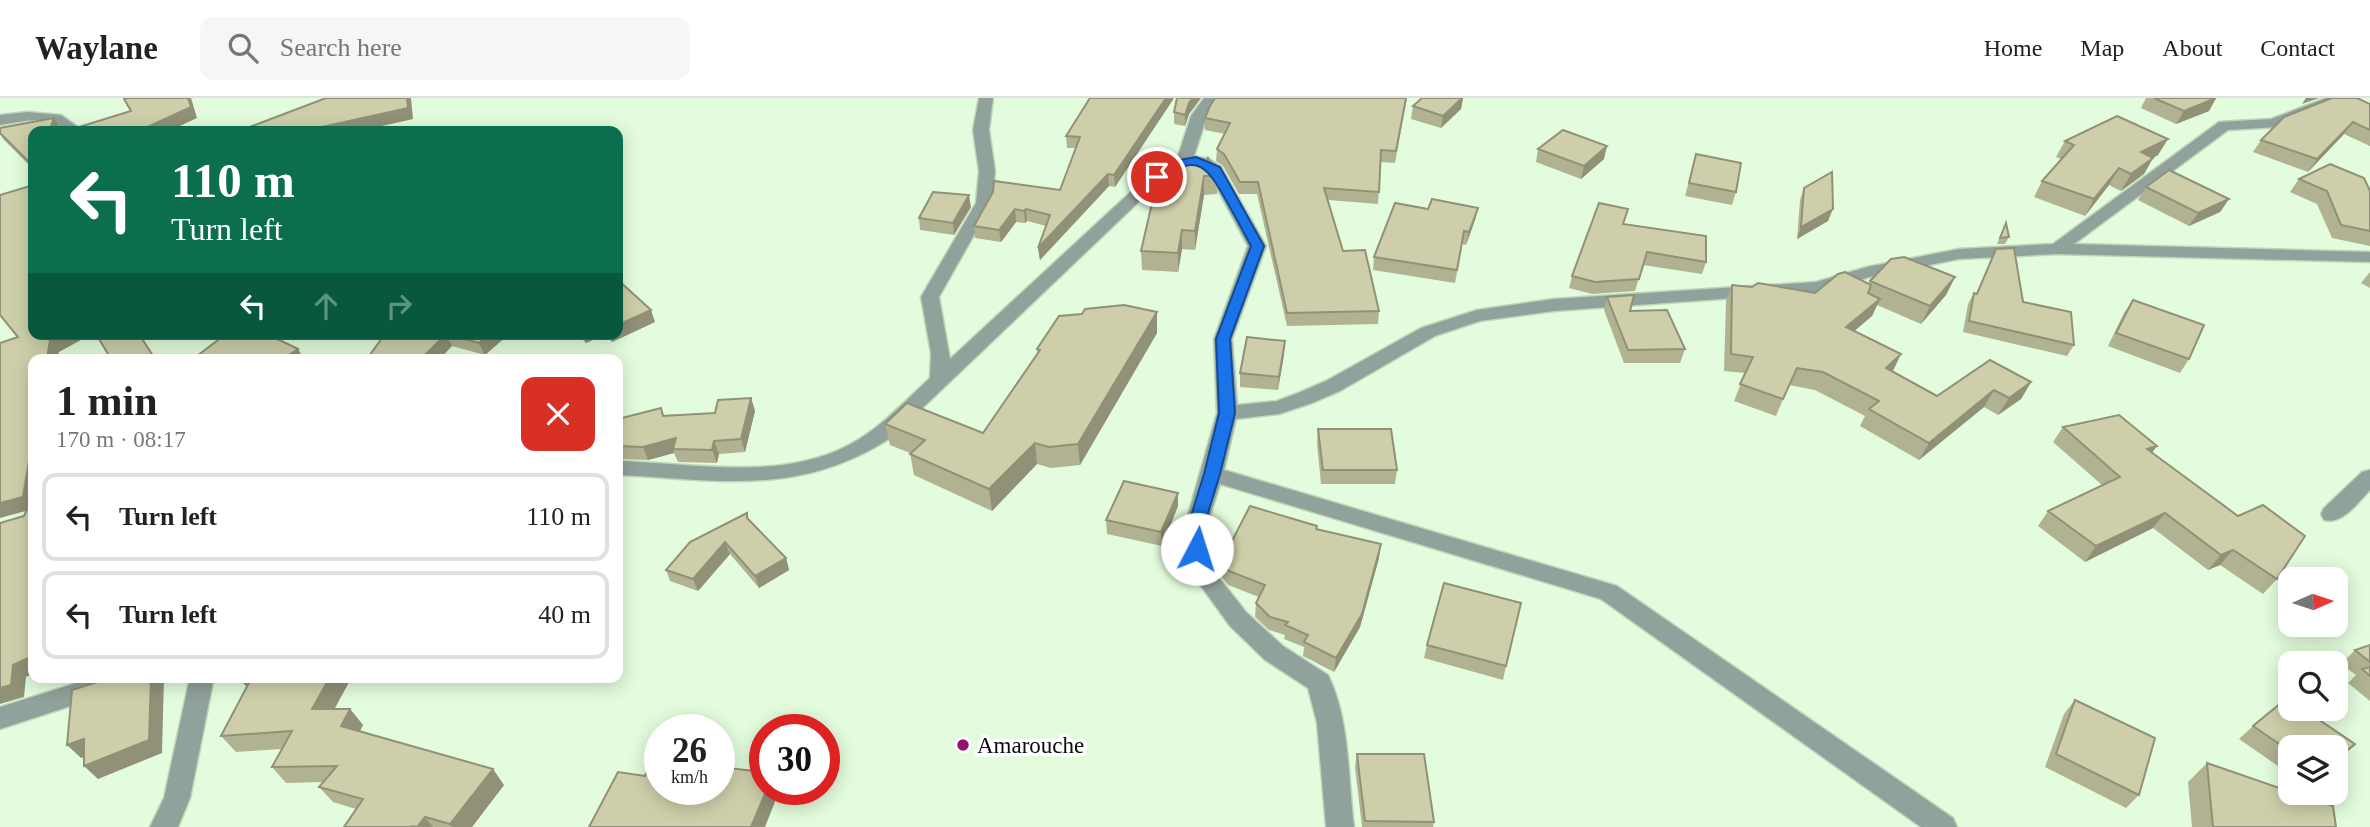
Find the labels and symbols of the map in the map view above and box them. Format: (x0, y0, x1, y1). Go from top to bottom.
pin (1127, 147, 1187, 207)
position arrow (1160, 512, 1234, 586)
north arrow (2278, 567, 2348, 637)
speed limit sign: 30 (749, 714, 840, 805)
place label: Amarouche (977, 733, 1084, 758)
marker: Amarouche (955, 737, 971, 753)

